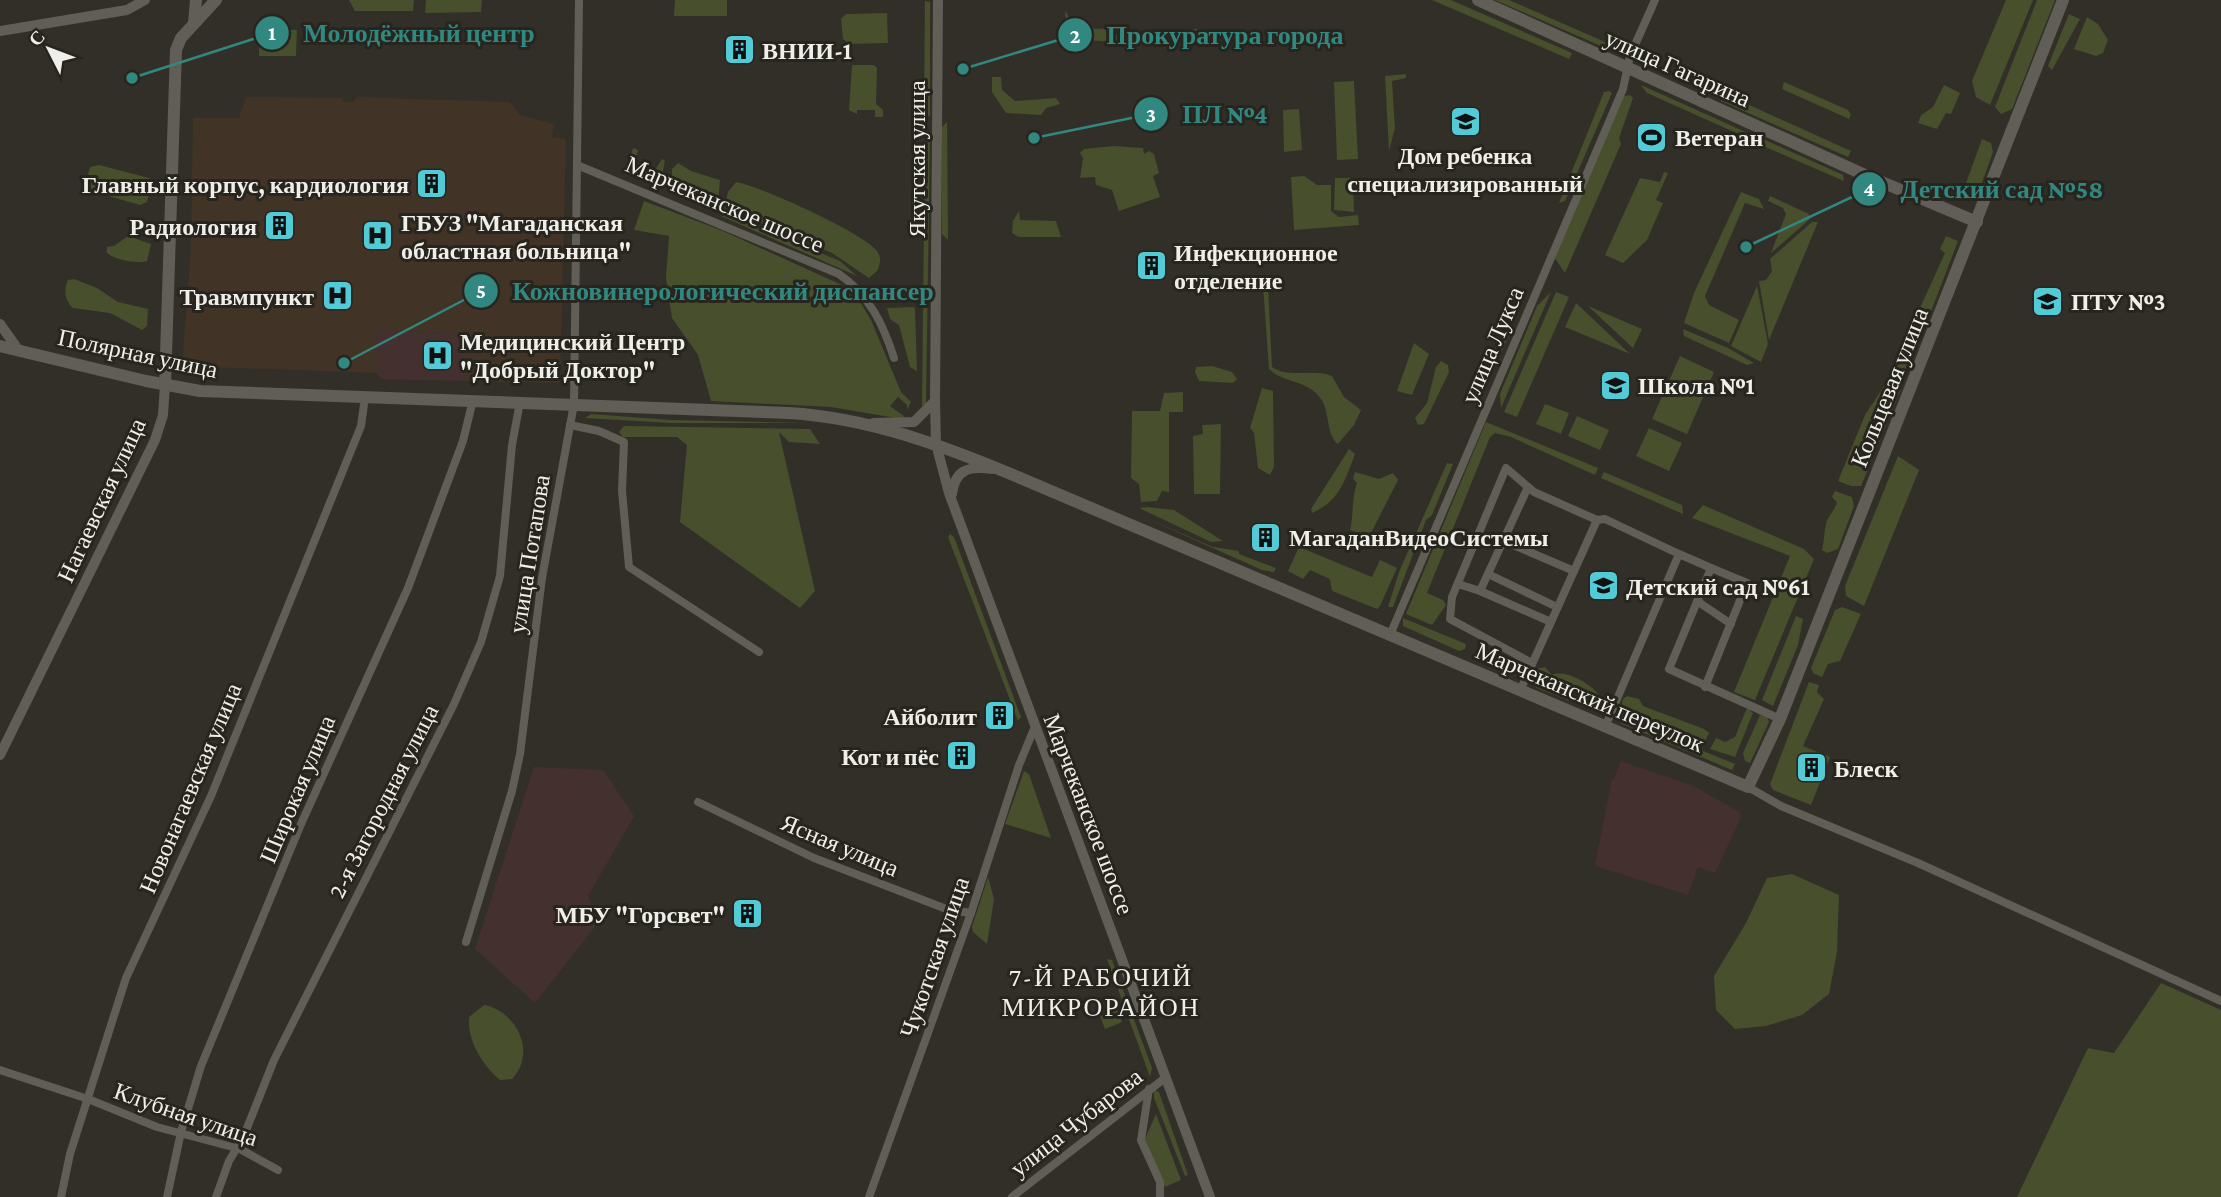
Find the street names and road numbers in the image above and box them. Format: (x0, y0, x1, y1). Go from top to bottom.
street label: улица Гагарина (1601, 24, 1755, 112)
street label: Якутская улица (903, 80, 930, 238)
street label: Марчеканское шоссе (622, 150, 828, 258)
street label: улица Лукса (1455, 282, 1529, 407)
street label: Кольцевая улица (1845, 303, 1933, 471)
street label: Полярная улица (56, 323, 221, 383)
street label: Нагаевская улица (51, 413, 151, 586)
street label: улица Потапова (503, 472, 555, 635)
street label: Марчеканский переулок (1472, 637, 1709, 758)
street label: Новонагаевская улица (133, 679, 247, 897)
street label: 2-я Загородная улица (323, 699, 444, 902)
street label: Марчеканское шоссе (1038, 710, 1140, 918)
street label: Широкая улица (254, 711, 340, 867)
street label: Ясная улица (777, 808, 903, 882)
street label: Чукотская улица (894, 873, 974, 1041)
street label: улица Чубарова (1005, 1062, 1147, 1182)
street label: Клубная улица (111, 1077, 262, 1151)

